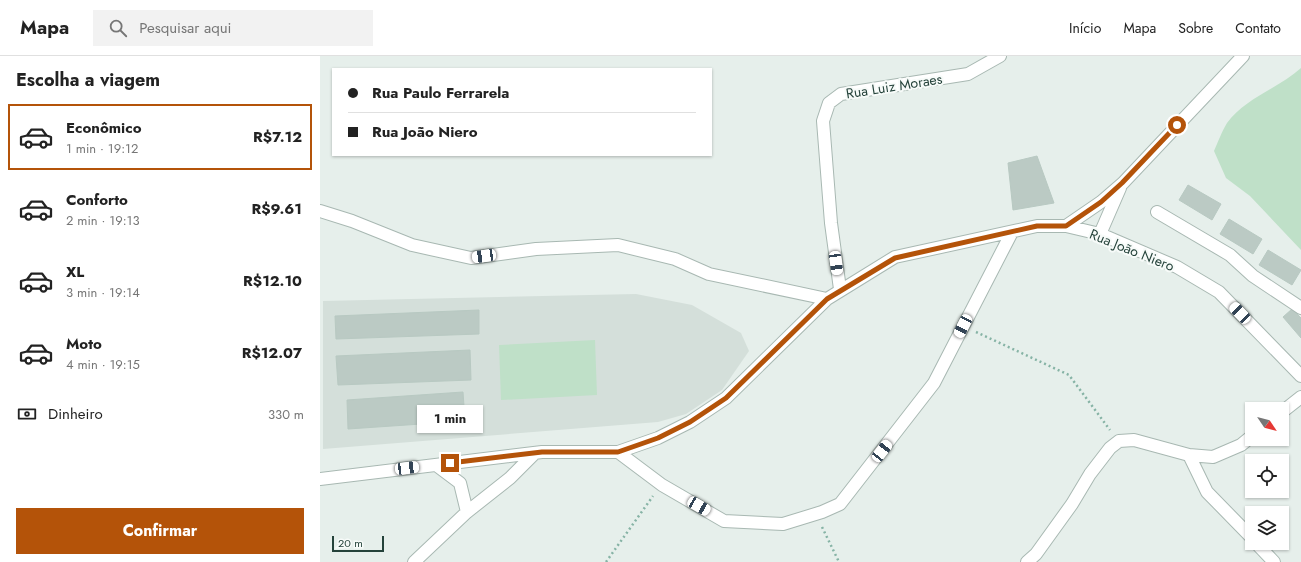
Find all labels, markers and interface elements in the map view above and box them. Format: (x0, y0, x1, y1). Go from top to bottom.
search box (93, 10, 373, 46)
text: Mapa (20, 14, 69, 41)
icon: search (107, 17, 129, 39)
text: Pesquisar aqui (139, 17, 231, 39)
text: Início (1069, 18, 1101, 38)
text: Mapa (1123, 18, 1156, 38)
text: Sobre (1178, 18, 1213, 38)
text: Contato (1235, 18, 1281, 38)
text: Escolha a viagem (16, 67, 160, 93)
street label: Rua Luiz Moraes (844, 68, 944, 103)
text: Rua Paulo Ferrarela (372, 82, 509, 104)
route start (1168, 116, 1186, 134)
text: Econômico (66, 117, 141, 139)
icon: car (18, 119, 54, 155)
text: Rua João Niero (372, 121, 478, 143)
text: R$7.12 (253, 126, 302, 148)
text: 1 min · 19:12 (66, 139, 138, 158)
text: Conforto (66, 189, 128, 211)
icon: car (18, 191, 54, 227)
text: R$9.61 (251, 198, 302, 220)
text: 2 min · 19:13 (66, 211, 140, 230)
street label: Rua João Niero (1087, 224, 1178, 276)
car (471, 248, 497, 264)
car (828, 250, 844, 276)
text: XL (66, 261, 84, 283)
icon: car (18, 263, 54, 299)
text: R$12.10 (243, 270, 302, 292)
text: 3 min · 19:14 (66, 283, 140, 302)
car (1227, 300, 1253, 326)
car (952, 313, 974, 339)
text: Moto (66, 333, 102, 355)
icon: car (18, 335, 54, 371)
text: R$12.07 (242, 342, 302, 364)
text: 4 min · 19:15 (66, 355, 140, 374)
north arrow (1245, 402, 1289, 446)
map controls (1245, 402, 1289, 550)
icon: cash (16, 403, 38, 425)
text: Dinheiro (48, 403, 103, 425)
text: 330 m (268, 405, 304, 424)
callout: 1 min (417, 405, 483, 433)
text: 1 min (434, 409, 466, 428)
car (870, 438, 894, 464)
route end (441, 454, 459, 472)
button: locate (1245, 454, 1289, 498)
car (394, 461, 420, 475)
car (686, 495, 712, 517)
button: layers (1245, 506, 1289, 550)
button: Confirmar (16, 508, 304, 554)
scale bar (332, 534, 384, 553)
text: 20 m (338, 535, 363, 551)

